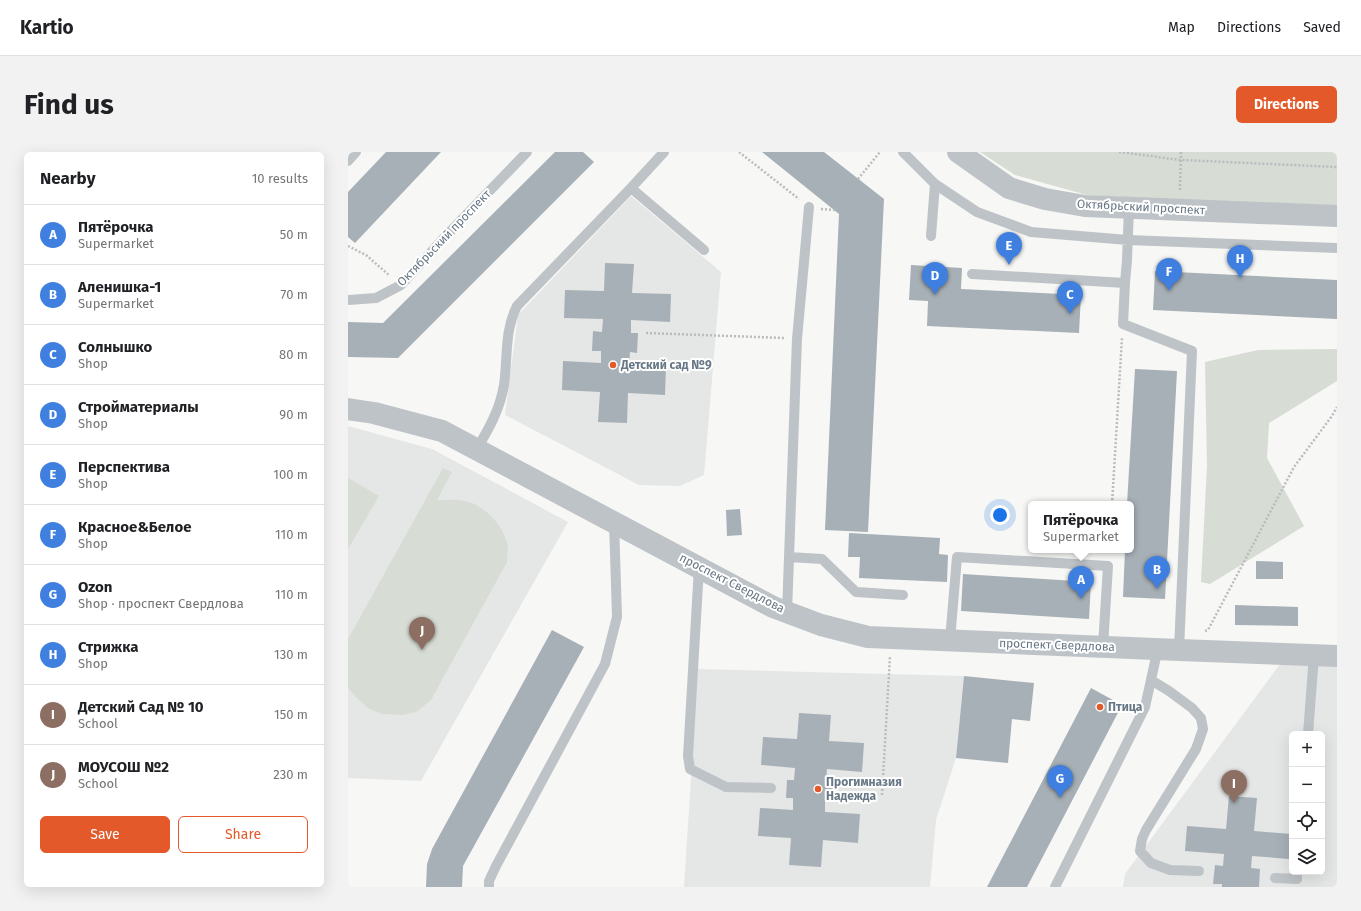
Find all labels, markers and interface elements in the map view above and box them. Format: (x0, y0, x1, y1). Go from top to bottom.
text: Kartio (20, 16, 74, 39)
text: Map (1168, 19, 1195, 36)
text: Directions (1217, 19, 1281, 36)
text: Saved (1303, 19, 1341, 36)
button: Directions (1236, 86, 1337, 123)
text: Find us (24, 88, 114, 121)
text: Nearby (40, 168, 95, 189)
text: 10 results (252, 171, 308, 186)
street label: Октябрьский проспект (394, 187, 494, 289)
street label: Октябрьский проспект (1077, 197, 1206, 217)
text: Пятёрочка (78, 218, 154, 236)
text: A (49, 227, 57, 242)
text: 50 m (280, 227, 308, 242)
pin: E (996, 232, 1022, 265)
text: Supermarket (78, 236, 154, 251)
pin: H (1227, 245, 1253, 278)
pin: F (1156, 258, 1182, 291)
pin: D (922, 262, 948, 295)
text: Аленишка-1 (78, 278, 161, 296)
pin: C (1057, 281, 1083, 314)
text: B (49, 287, 57, 302)
text: 70 m (281, 287, 308, 302)
text: Supermarket (78, 296, 154, 311)
text: Солнышко (78, 338, 152, 356)
text: C (49, 347, 57, 362)
text: 80 m (279, 347, 308, 362)
text: Shop (78, 356, 108, 371)
place label: Детский сад №9 (620, 358, 712, 372)
marker: Детский сад №9 (608, 360, 618, 370)
text: Стройматериалы (78, 398, 199, 416)
text: D (49, 407, 57, 422)
text: 90 m (279, 407, 308, 422)
text: Shop (78, 416, 108, 431)
text: Перспектива (78, 458, 170, 476)
text: E (50, 467, 56, 482)
text: 100 m (273, 467, 308, 482)
text: Shop (78, 476, 108, 491)
popup (1028, 501, 1134, 553)
your location (990, 505, 1010, 525)
text: Пятёрочка (1043, 511, 1118, 529)
text: Красное&Белое (78, 518, 191, 536)
text: F (50, 527, 56, 542)
text: 110 m (275, 527, 308, 542)
text: Supermarket (1043, 529, 1119, 544)
text: Shop (78, 536, 108, 551)
street label: проспект Свердлова (677, 550, 787, 616)
pin: B (1144, 556, 1170, 589)
pin: A (1068, 566, 1094, 599)
text: Ozon (78, 578, 112, 596)
text: G (49, 587, 57, 602)
text: 110 m (275, 587, 308, 602)
text: Shop · проспект Свердлова (78, 596, 244, 611)
pin: J (409, 617, 435, 650)
street label: проспект Свердлова (999, 636, 1115, 654)
text: Стрижка (78, 638, 138, 656)
text: H (49, 647, 57, 662)
text: 130 m (274, 647, 308, 662)
text: Shop (78, 656, 108, 671)
text: Детский Сад № 10 (78, 698, 204, 716)
place label: Птица (1108, 700, 1143, 714)
marker: Птица (1095, 702, 1105, 712)
text: I (51, 707, 55, 722)
text: 150 m (274, 707, 308, 722)
text: School (78, 716, 118, 731)
map controls (1289, 731, 1325, 875)
button: + (1289, 731, 1325, 767)
text: МОУСОШ №2 (78, 758, 169, 776)
pin: G (1047, 765, 1073, 798)
text: J (51, 767, 55, 782)
text: 230 m (273, 767, 308, 782)
button: − (1289, 767, 1325, 803)
pin: I (1221, 770, 1247, 803)
place label: Прогимназия Надежда (826, 775, 902, 803)
text: School (78, 776, 118, 791)
marker: Прогимназия Надежда (813, 784, 823, 794)
button: locate (1289, 803, 1325, 839)
button: Save (40, 816, 170, 853)
button: Share (178, 816, 308, 853)
button: layers (1289, 839, 1325, 875)

